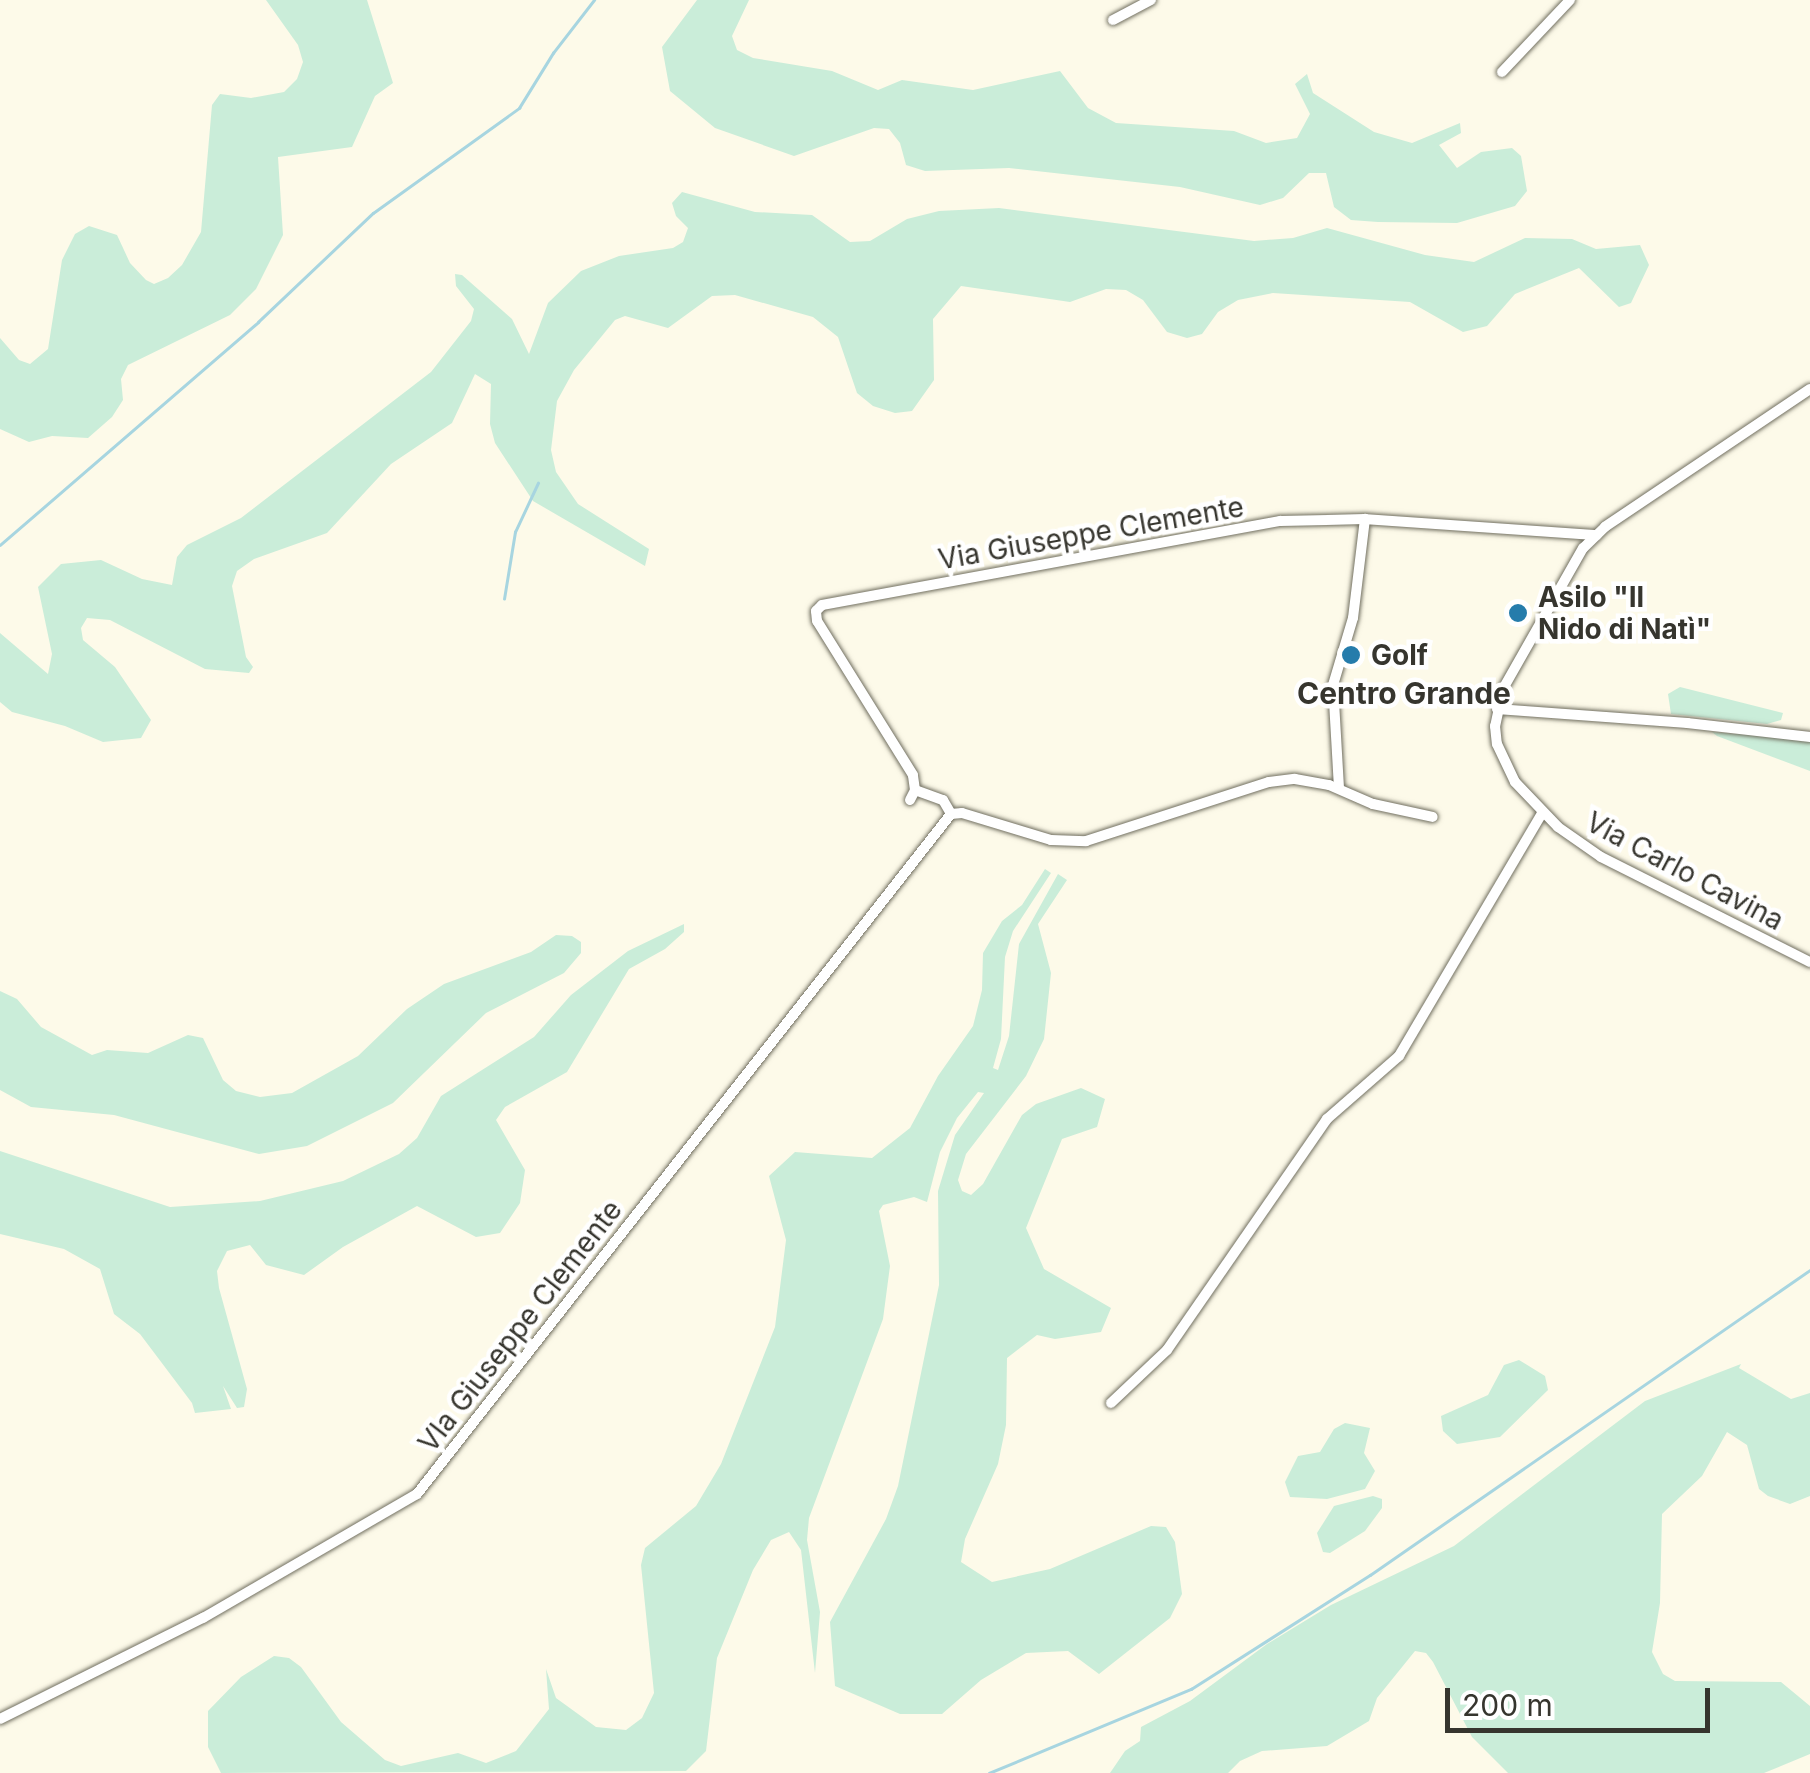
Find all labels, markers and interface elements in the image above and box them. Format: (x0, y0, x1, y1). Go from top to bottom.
street label: Via Giuseppe Clemente (936, 490, 1246, 576)
place label: Asilo "Il Nido di Natì" (1538, 580, 1711, 646)
marker: Asilo "Il Nido di Natì" (1507, 602, 1529, 624)
place label: Golf (1371, 638, 1428, 672)
marker: Golf (1340, 644, 1362, 666)
district label: Centro Grande (1297, 675, 1511, 711)
street label: Via Carlo Cavina (1580, 805, 1790, 937)
street label: VIa Giuseppe Clemente (411, 1193, 629, 1459)
scale bar (1450, 1668, 1715, 1730)
text: 200 m (1462, 1687, 1553, 1723)

